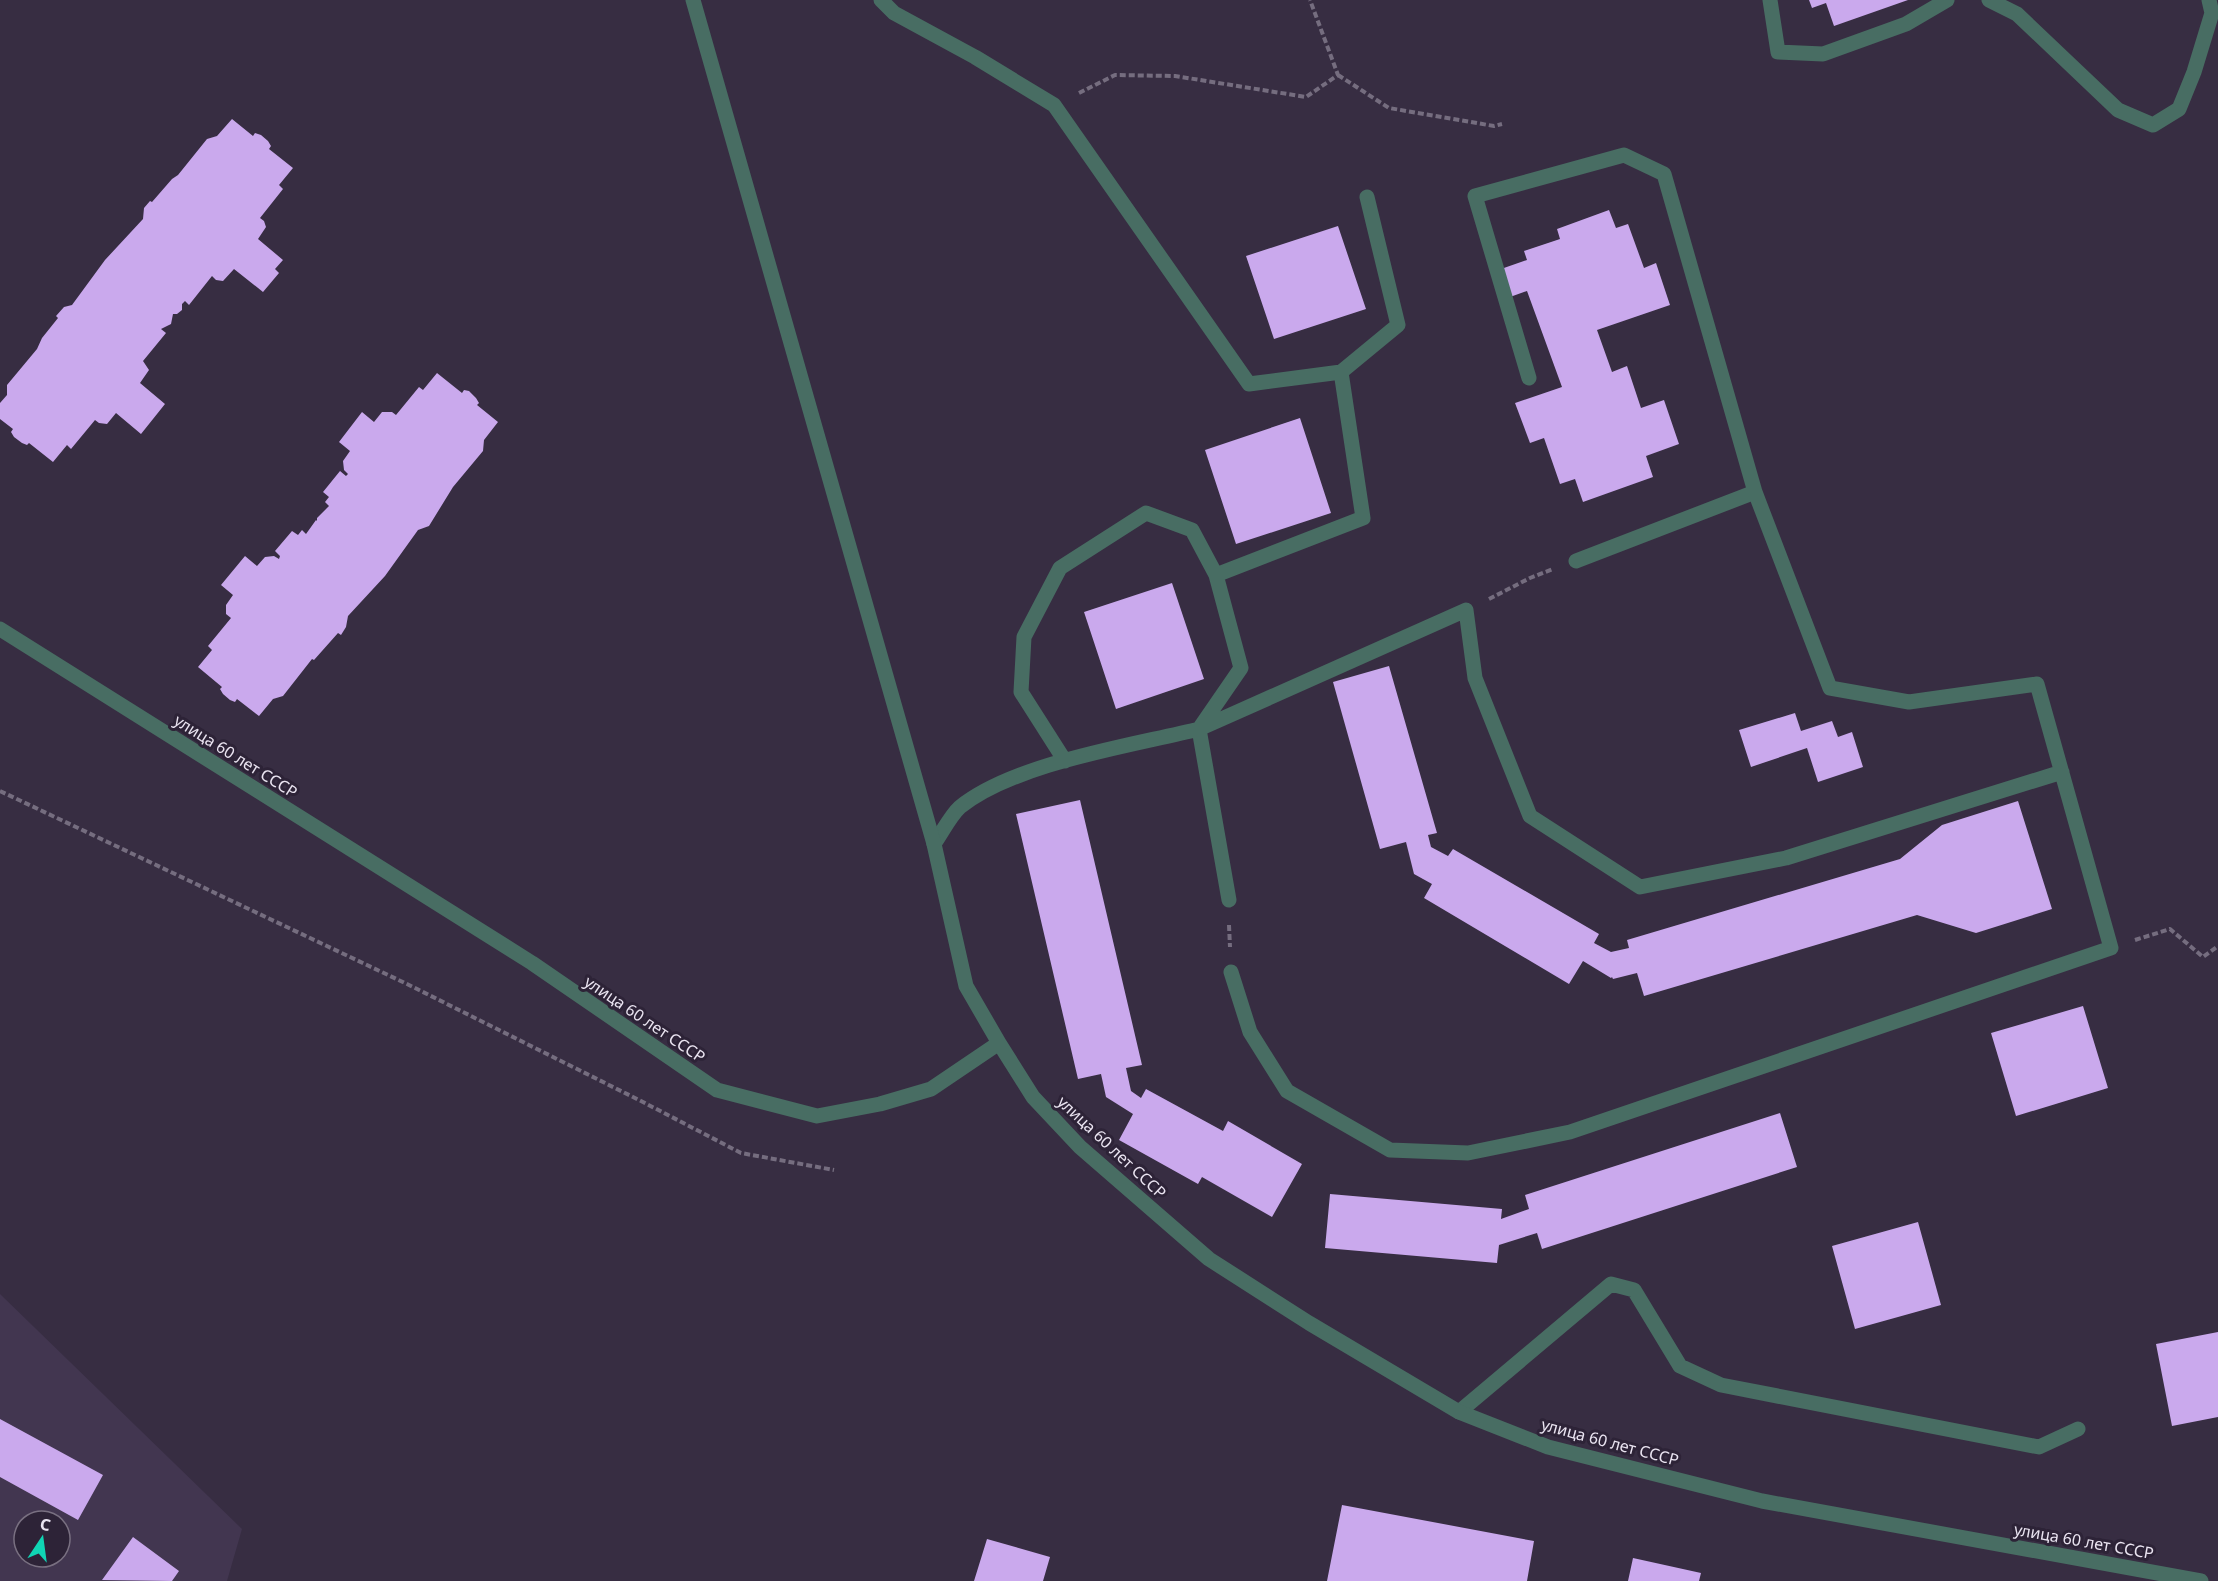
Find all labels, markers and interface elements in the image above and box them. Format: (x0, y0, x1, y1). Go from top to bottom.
street label: улица 60 лет СССР (170, 709, 302, 803)
street label: улица 60 лет СССР (580, 970, 710, 1068)
street label: улица 60 лет СССР (1053, 1091, 1171, 1203)
street label: улица 60 лет СССР (1539, 1413, 1681, 1471)
north arrow (12, 1509, 72, 1569)
text: С (38, 1513, 53, 1536)
street label: улица 60 лет СССР (2012, 1518, 2156, 1564)

